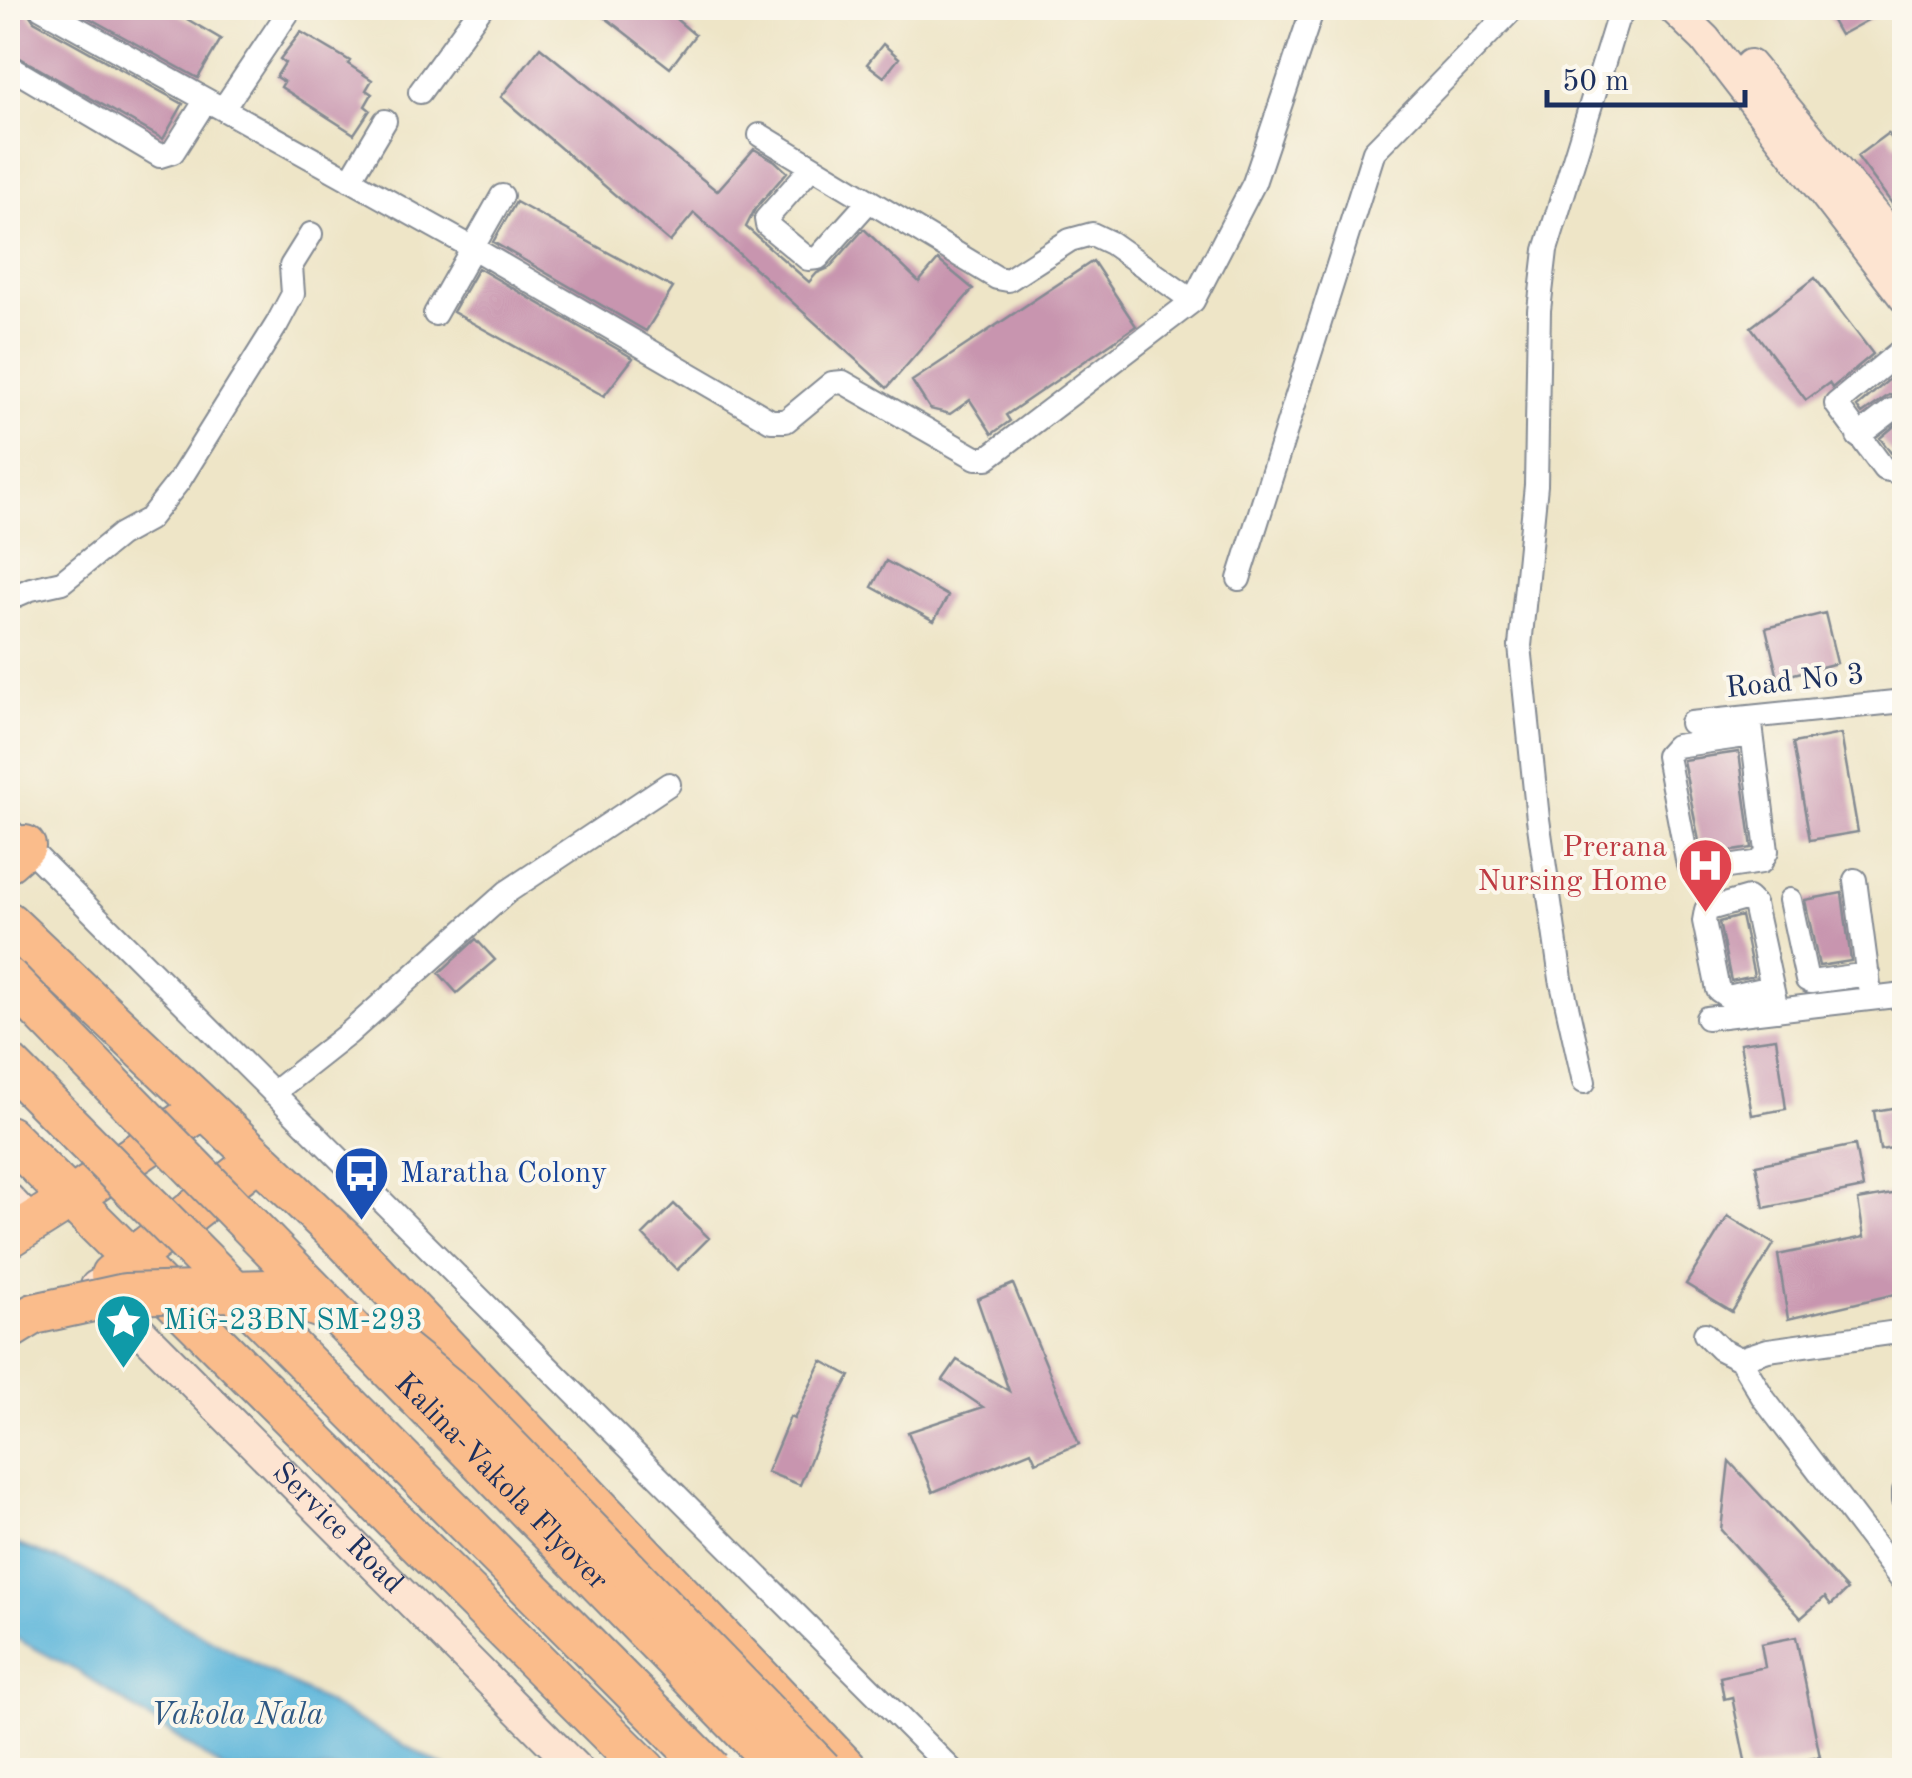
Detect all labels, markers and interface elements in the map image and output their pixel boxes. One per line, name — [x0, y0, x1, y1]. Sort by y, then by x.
scale bar — [1547, 45, 1744, 107]
text: 50 m — [1562, 67, 1629, 97]
street label: Road No 3 — [1724, 660, 1866, 704]
place label: Prerana Nursing Home — [1478, 833, 1667, 897]
hospital icon: Prerana Nursing Home — [1676, 835, 1736, 914]
bus stop icon: Maratha Colony — [331, 1144, 391, 1223]
place label: Maratha Colony — [400, 1159, 607, 1189]
place icon: MiG-23BN SM-293 — [94, 1291, 154, 1370]
place label: MiG-23BN SM-293 — [163, 1306, 423, 1336]
street label: Kalina-Vakola Flyover — [389, 1368, 613, 1597]
street label: Service Road — [266, 1457, 408, 1599]
water label: Vakola Nala — [150, 1700, 324, 1732]

